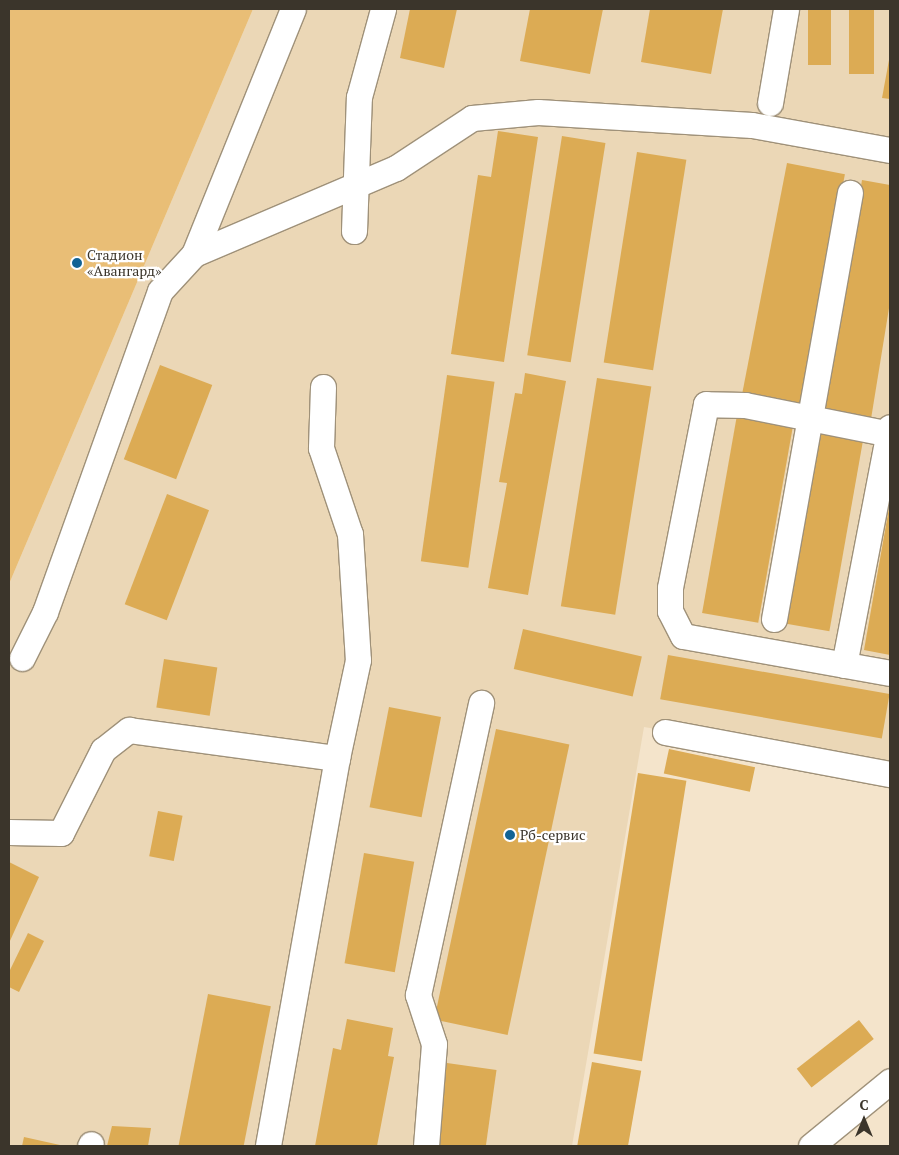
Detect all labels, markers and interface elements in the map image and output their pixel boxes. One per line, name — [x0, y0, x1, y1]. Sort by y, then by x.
place label: Стадион «Авангард» — [87, 247, 161, 280]
marker: Стадион «Авангард» — [71, 257, 83, 269]
place label: Рб-сервис — [520, 827, 586, 843]
marker: Рб-сервис — [504, 829, 516, 841]
north arrow — [839, 1095, 889, 1145]
text: С — [859, 1095, 869, 1114]

